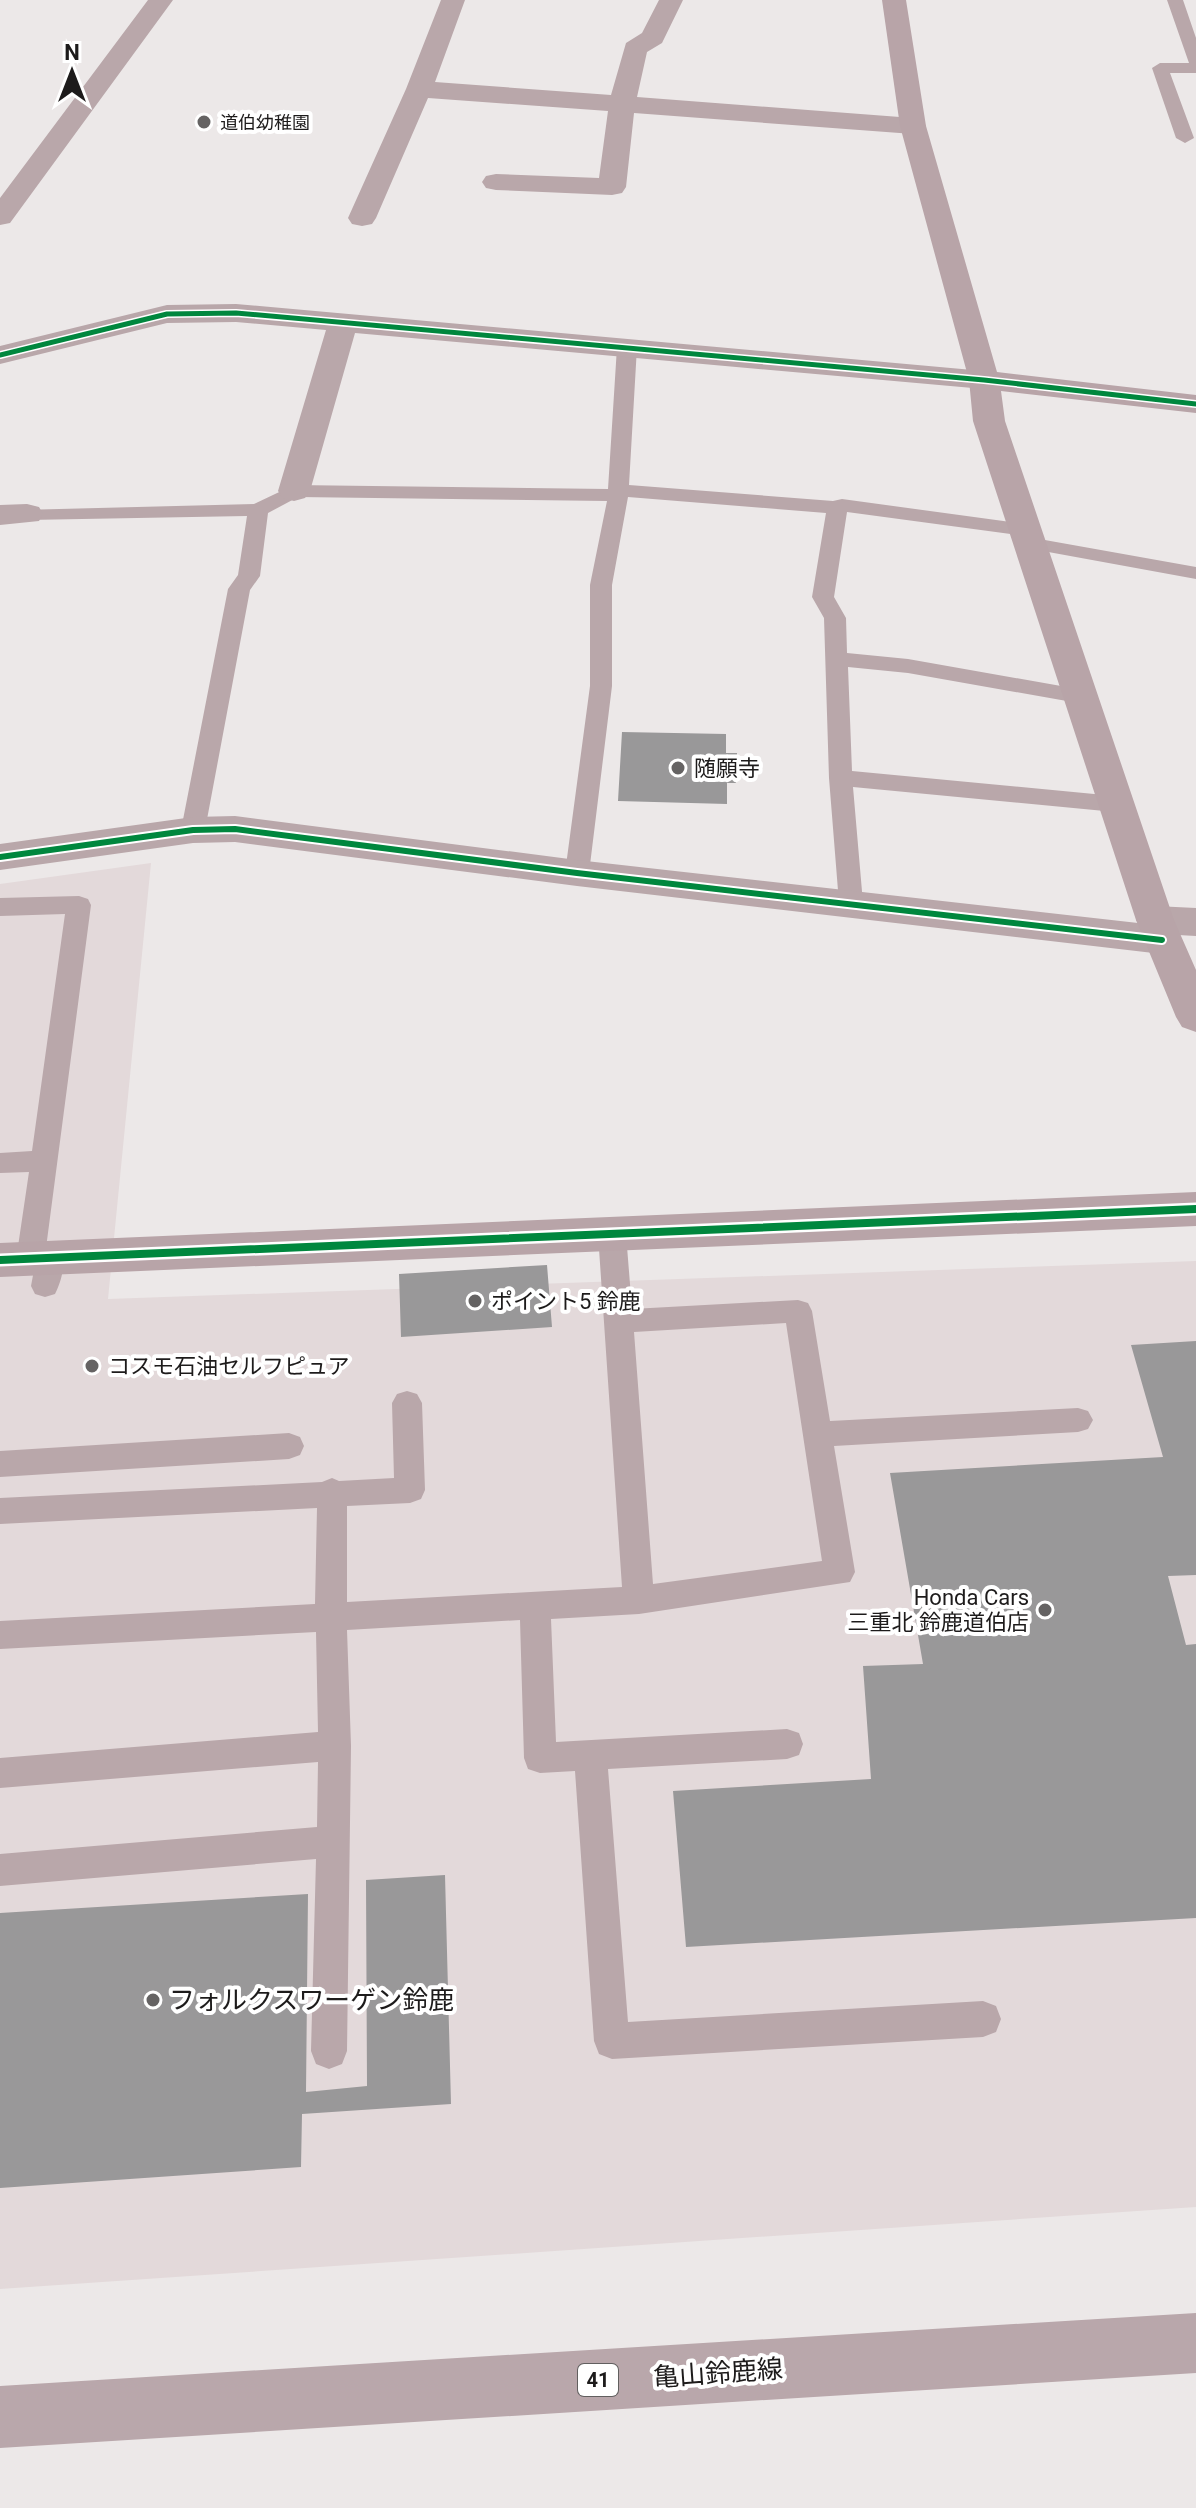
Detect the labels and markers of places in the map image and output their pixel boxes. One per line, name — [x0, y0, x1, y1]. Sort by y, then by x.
place label: 道伯幼稚園 — [220, 112, 310, 133]
marker: 道伯幼稚園 — [195, 113, 213, 131]
place label: 随願寺 — [694, 756, 760, 781]
marker: 随願寺 — [669, 759, 687, 777]
place label: ポイント5 鈴鹿 — [491, 1289, 641, 1314]
marker: ポイント5 鈴鹿 — [466, 1292, 484, 1310]
place label: コスモ石油セルフピュア — [108, 1354, 350, 1379]
marker: コスモ石油セルフピュア — [83, 1357, 101, 1375]
place label: Honda Cars 三重北 鈴鹿道伯店 — [848, 1585, 1029, 1635]
marker: Honda Cars 三重北 鈴鹿道伯店 — [1036, 1601, 1054, 1619]
place label: フォルクスワーゲン鈴鹿 — [169, 1985, 454, 2015]
marker: フォルクスワーゲン鈴鹿 — [144, 1991, 162, 2009]

